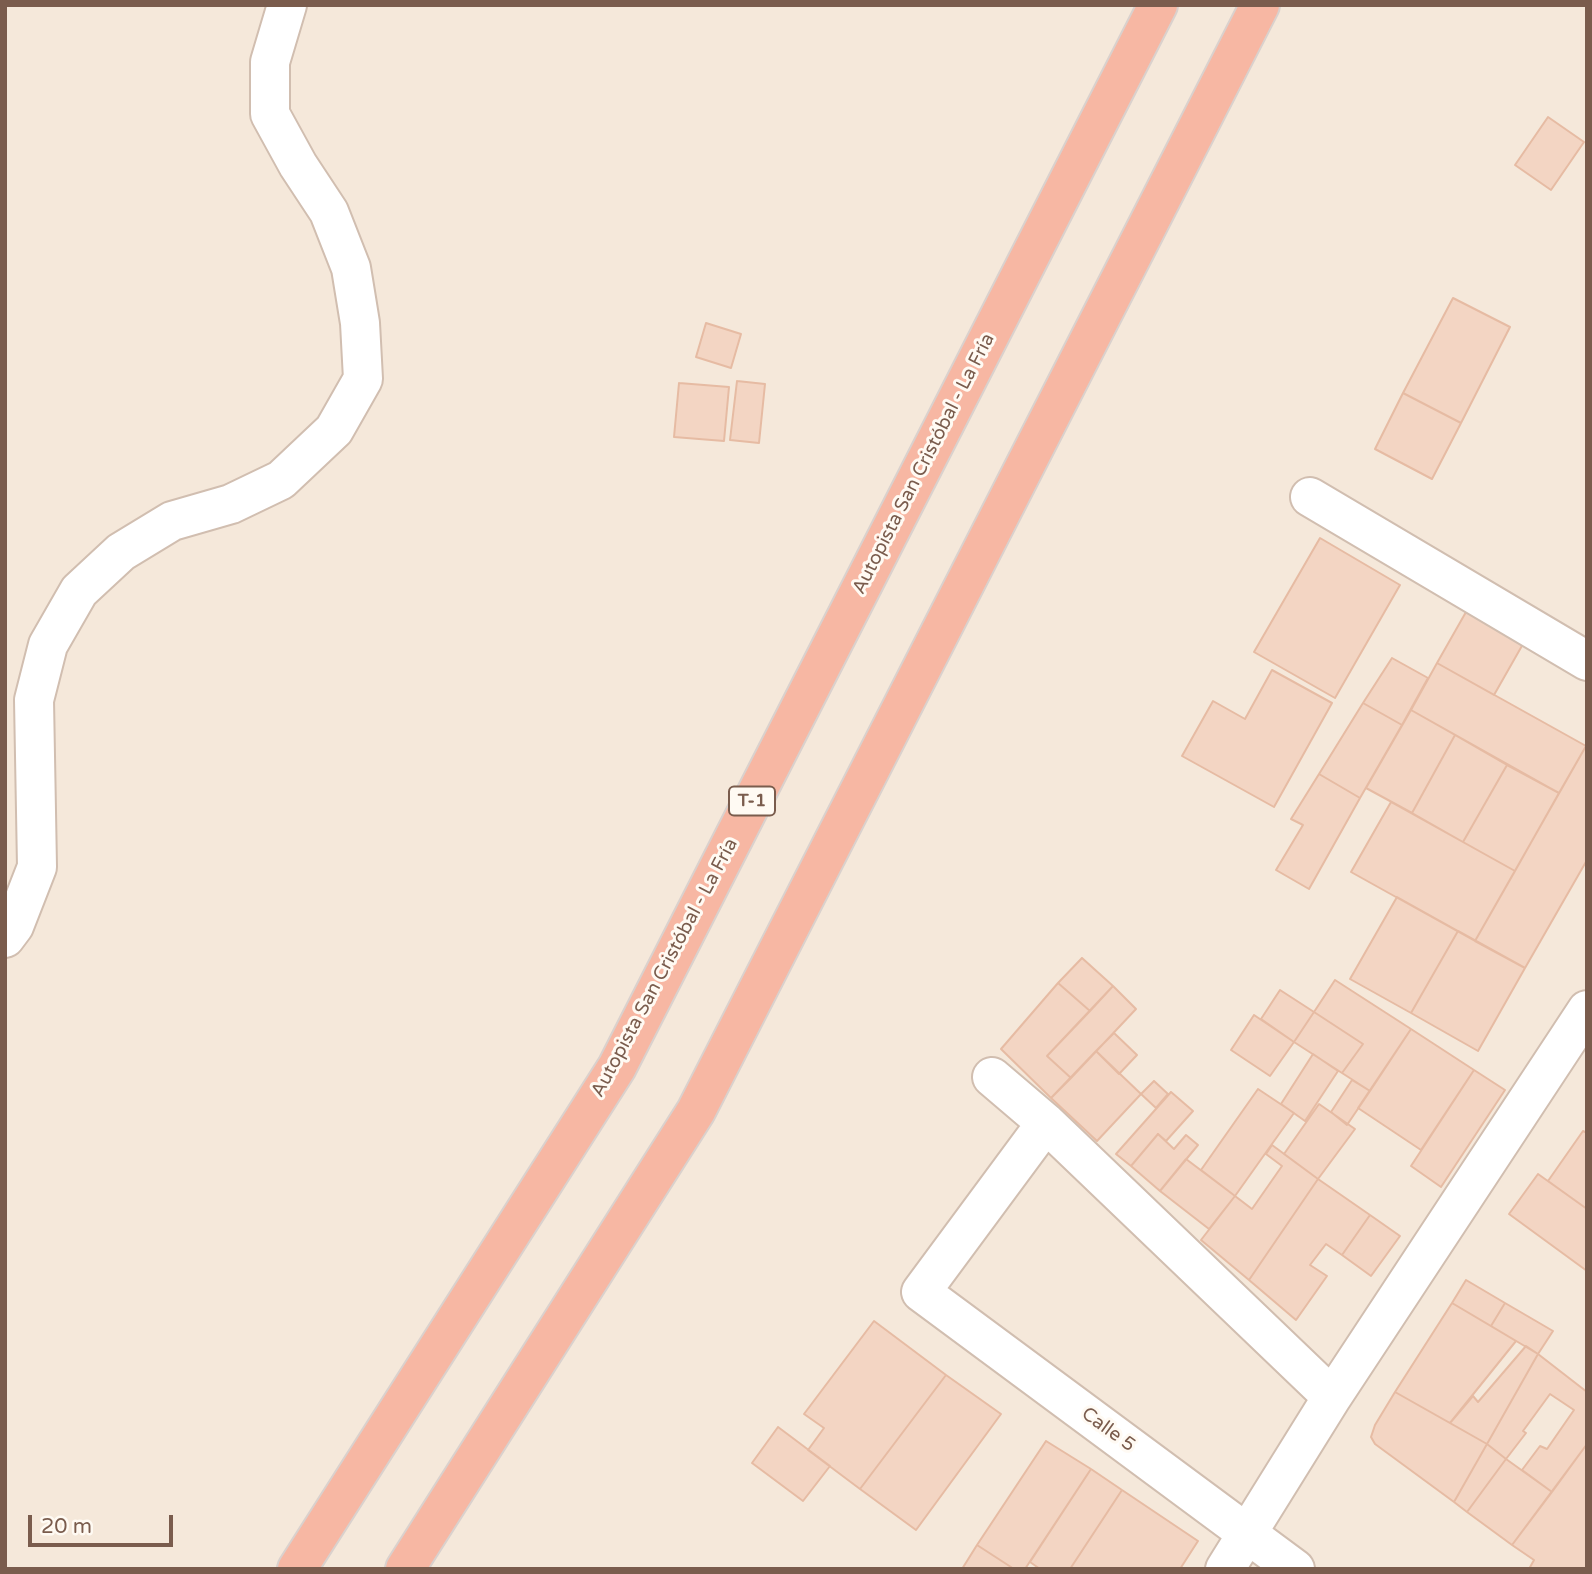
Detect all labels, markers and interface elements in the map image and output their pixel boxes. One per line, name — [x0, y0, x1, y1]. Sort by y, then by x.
street label: Autopista San Cristóbal - La Fría — [848, 330, 1000, 598]
road number: T-1 — [729, 786, 775, 816]
street label: Autopista San Cristóbal - La Fría — [587, 835, 743, 1101]
street label: Calle 5 — [1077, 1403, 1139, 1457]
scale bar — [32, 1500, 177, 1544]
text: 20 m — [41, 1514, 92, 1539]

